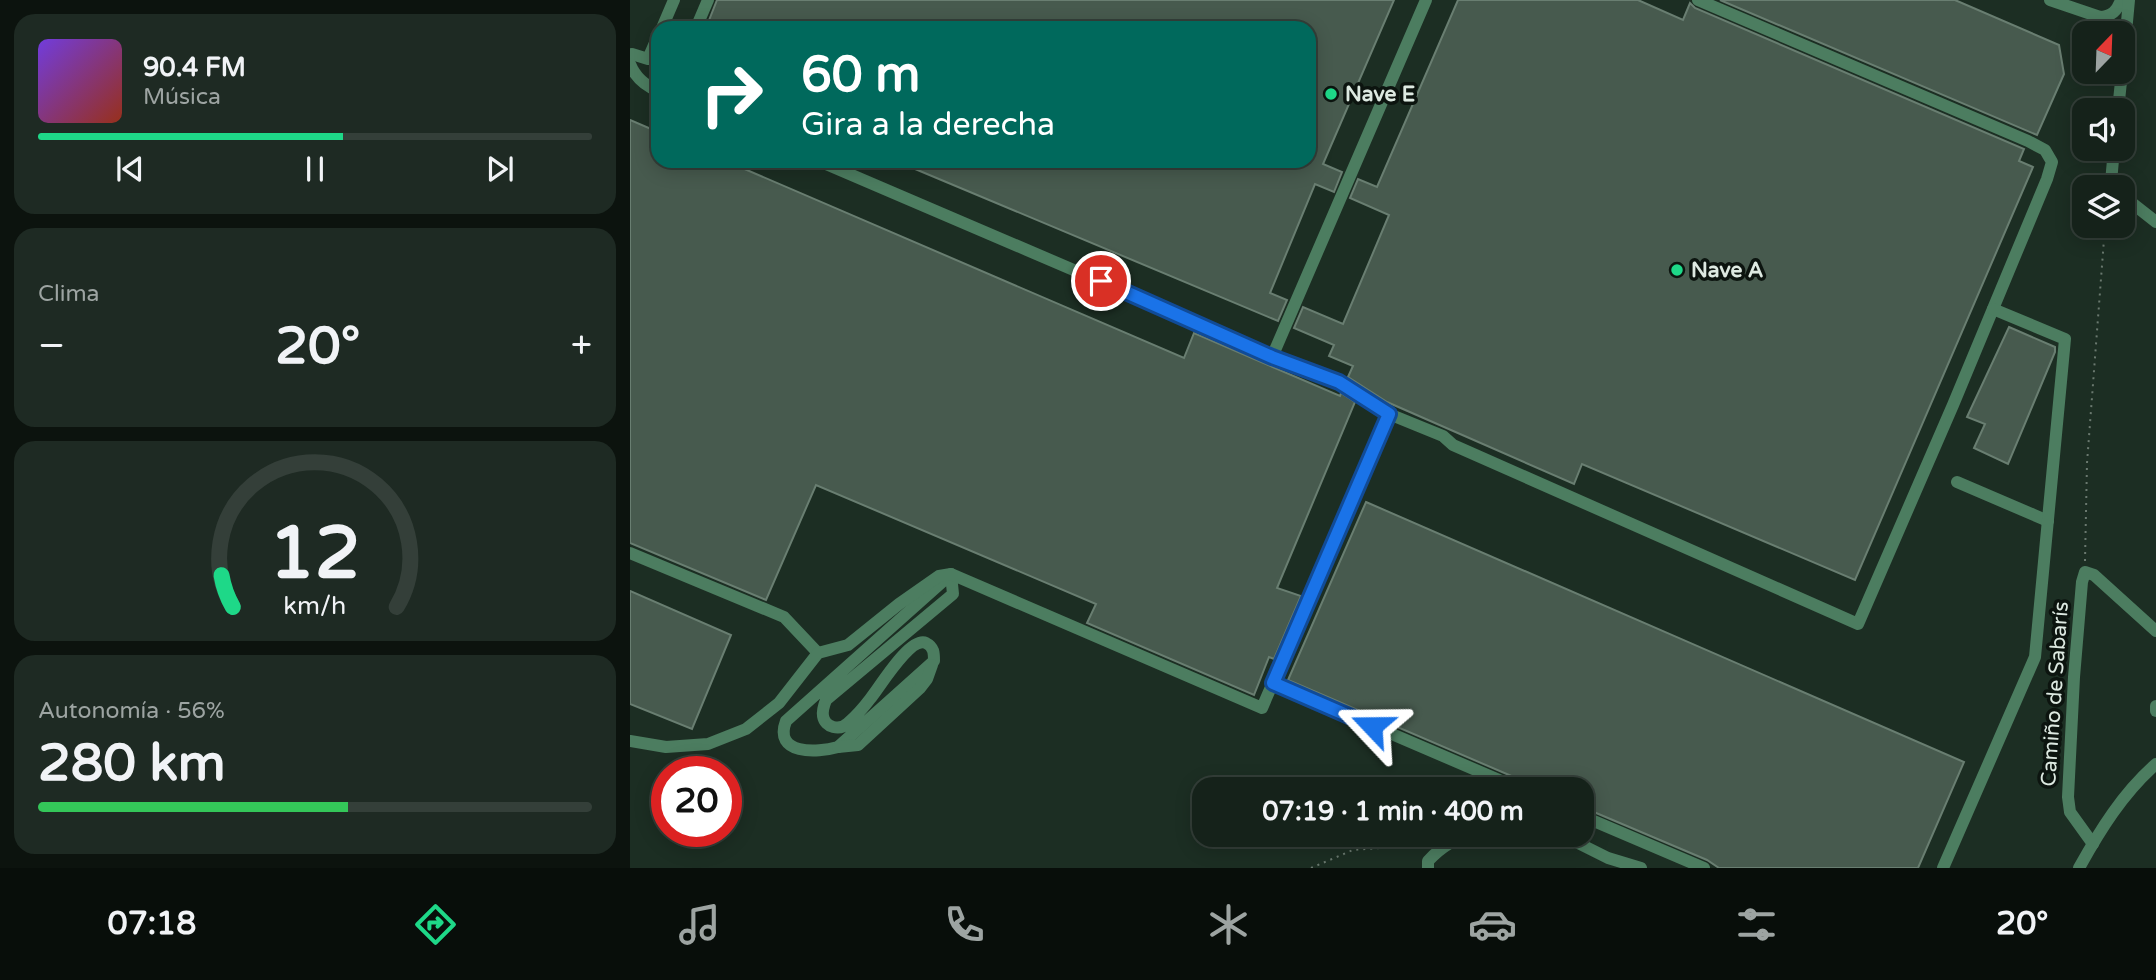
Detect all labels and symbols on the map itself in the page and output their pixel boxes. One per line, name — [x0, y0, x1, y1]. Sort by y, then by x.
north arrow — [2072, 21, 2135, 84]
place label: Nave E — [1345, 82, 1415, 107]
marker: Nave E — [1323, 86, 1339, 102]
pin — [1071, 251, 1131, 311]
place label: Nave A — [1691, 258, 1763, 283]
marker: Nave A — [1669, 262, 1685, 278]
street label: Camiño de Sabarís — [2036, 601, 2074, 787]
position arrow — [1335, 689, 1409, 763]
speed limit sign: 20 — [651, 756, 742, 847]

